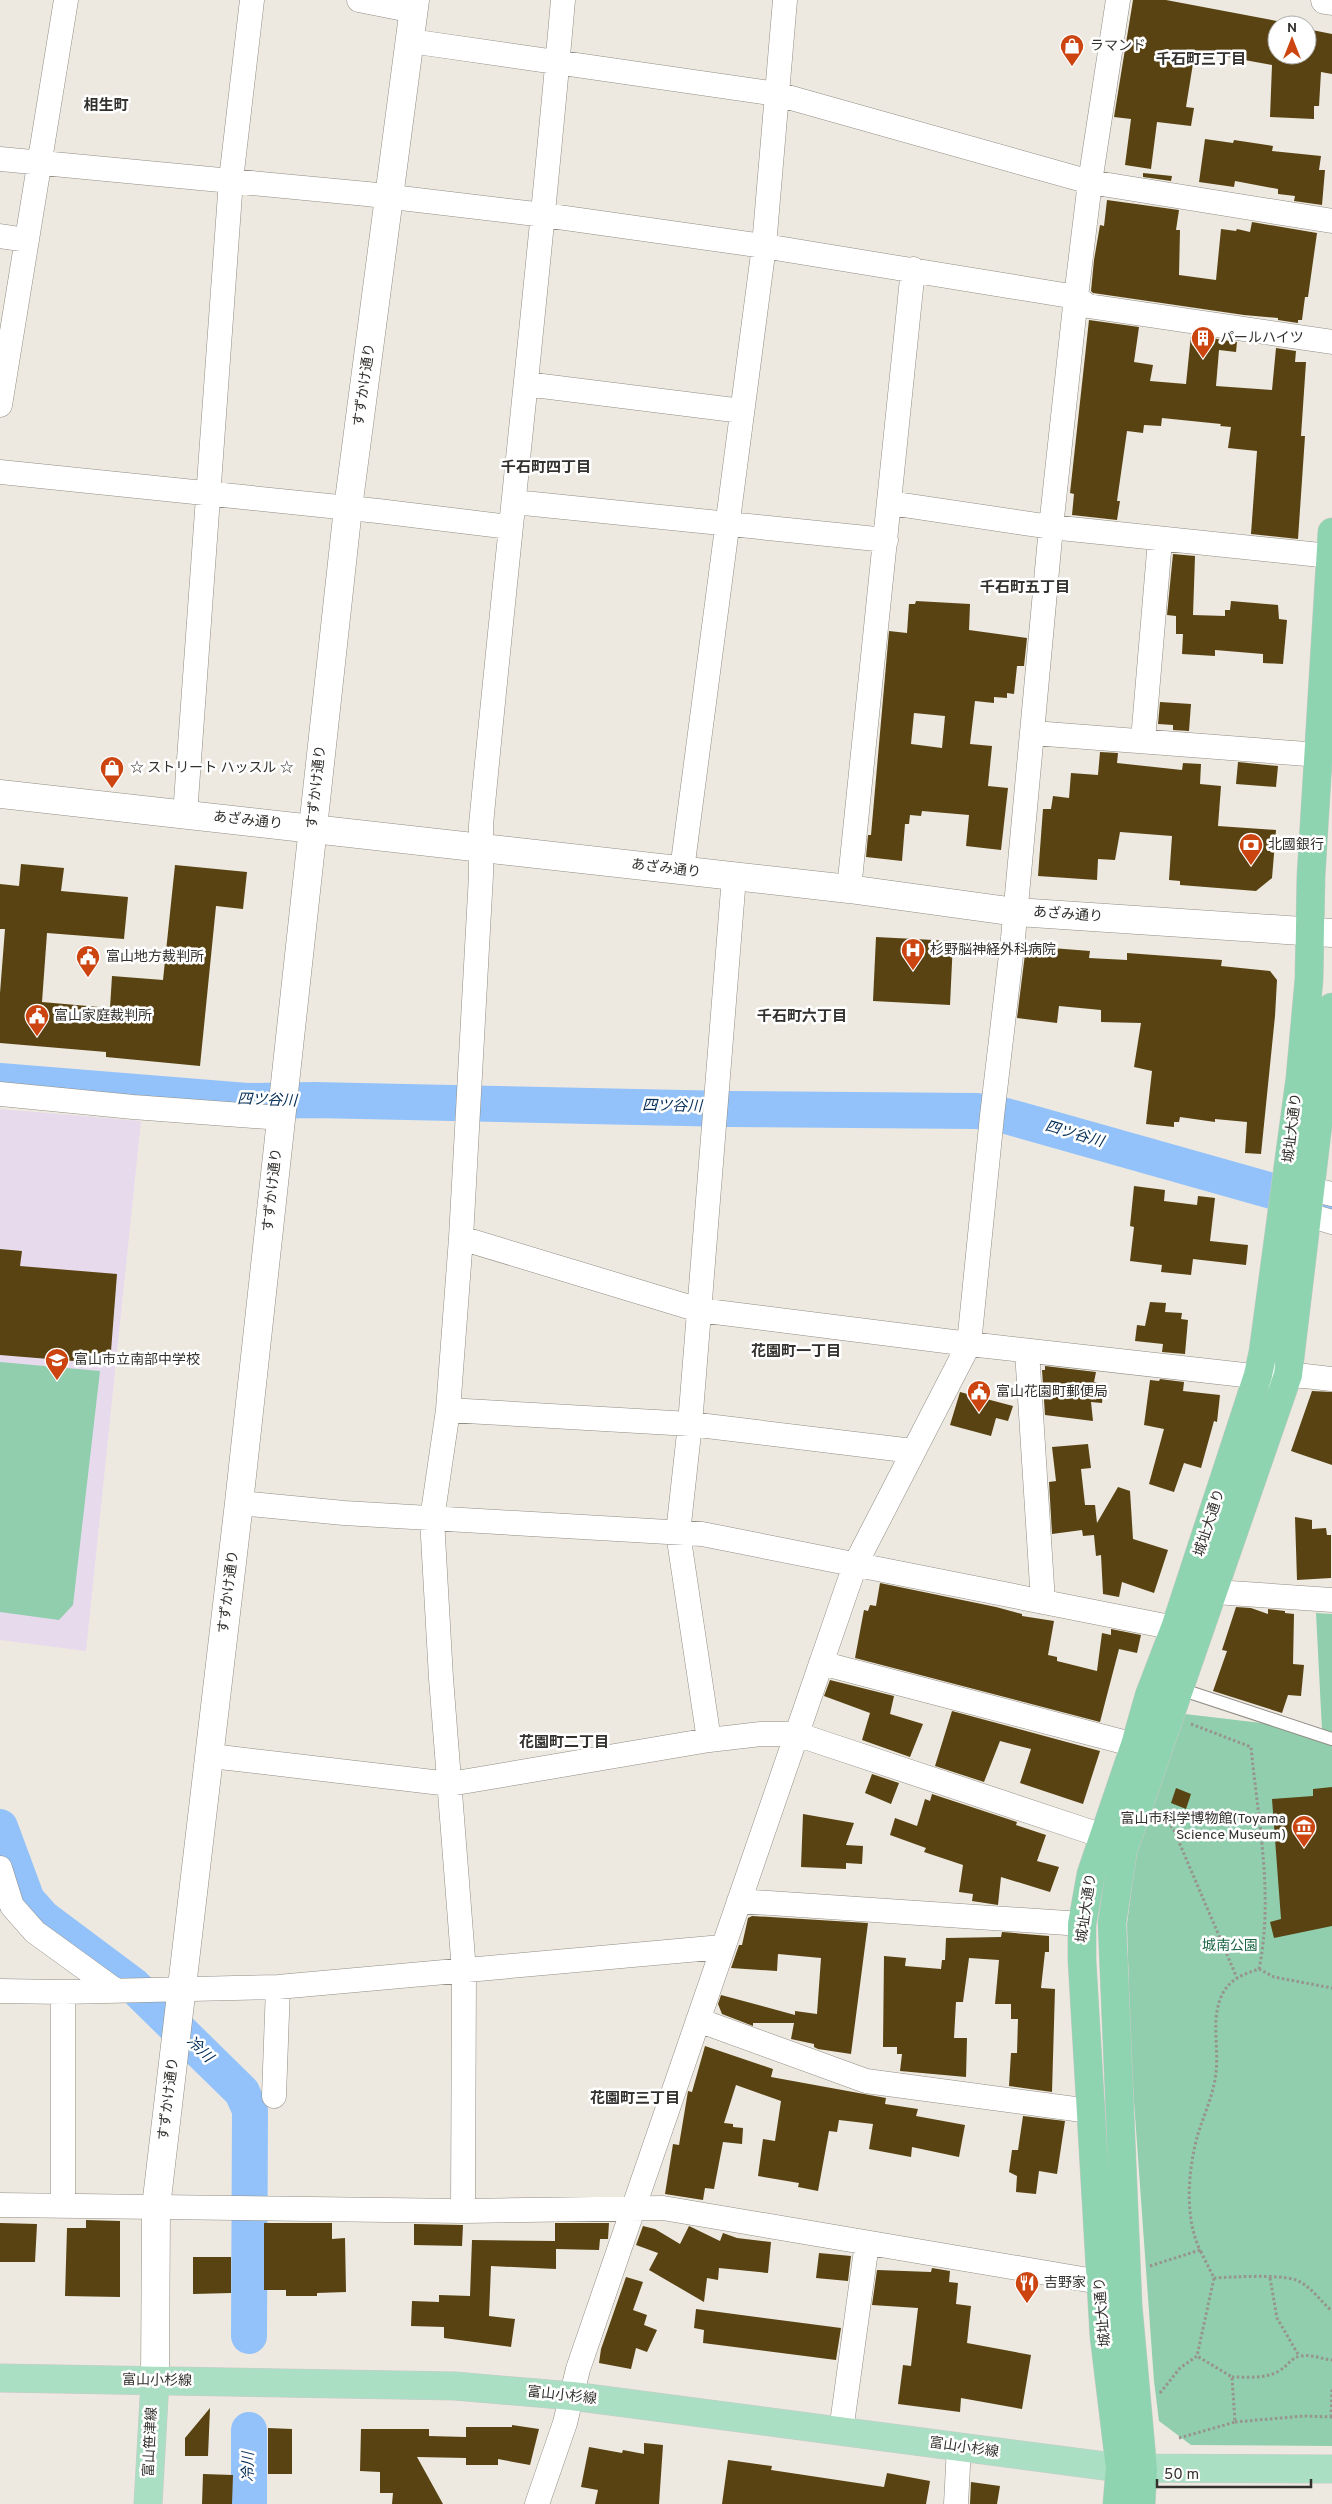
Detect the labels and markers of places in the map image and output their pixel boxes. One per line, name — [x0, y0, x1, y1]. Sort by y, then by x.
shop icon: ラマンド — [1059, 33, 1085, 67]
place label: ラマンド — [1090, 38, 1146, 55]
building icon: パールハイツ — [1190, 325, 1216, 359]
place label: パールハイツ — [1220, 330, 1304, 347]
shop icon: ☆ ストリート ハッスル ☆ — [99, 755, 125, 789]
place label: ☆ ストリート ハッスル ☆ — [130, 760, 294, 777]
bank icon: 北國銀行 — [1238, 832, 1264, 866]
place label: 北國銀行 — [1268, 836, 1324, 854]
hospital icon: 杉野脳神経外科病院 — [900, 937, 926, 971]
place label: 杉野脳神経外科病院 — [930, 941, 1056, 959]
public building icon: 富山地方裁判所 — [75, 944, 101, 978]
place label: 富山地方裁判所 — [106, 949, 204, 966]
public building icon: 富山家庭裁判所 — [24, 1003, 50, 1037]
place label: 富山家庭裁判所 — [54, 1008, 152, 1025]
school or university icon: 富山市立南部中学校 — [44, 1347, 70, 1381]
place label: 富山市立南部中学校 — [74, 1352, 200, 1369]
public building icon: 富山花園町郵便局 — [966, 1379, 992, 1413]
place label: 富山花園町郵便局 — [996, 1384, 1108, 1401]
place label: 富山市科学博物館(Toyama Science Museum) — [1121, 1810, 1286, 1844]
museum icon: 富山市科学博物館(Toyama Science Museum) — [1291, 1814, 1317, 1848]
restaurant icon: 吉野家 — [1014, 2270, 1040, 2304]
place label: 吉野家 — [1044, 2275, 1086, 2292]

